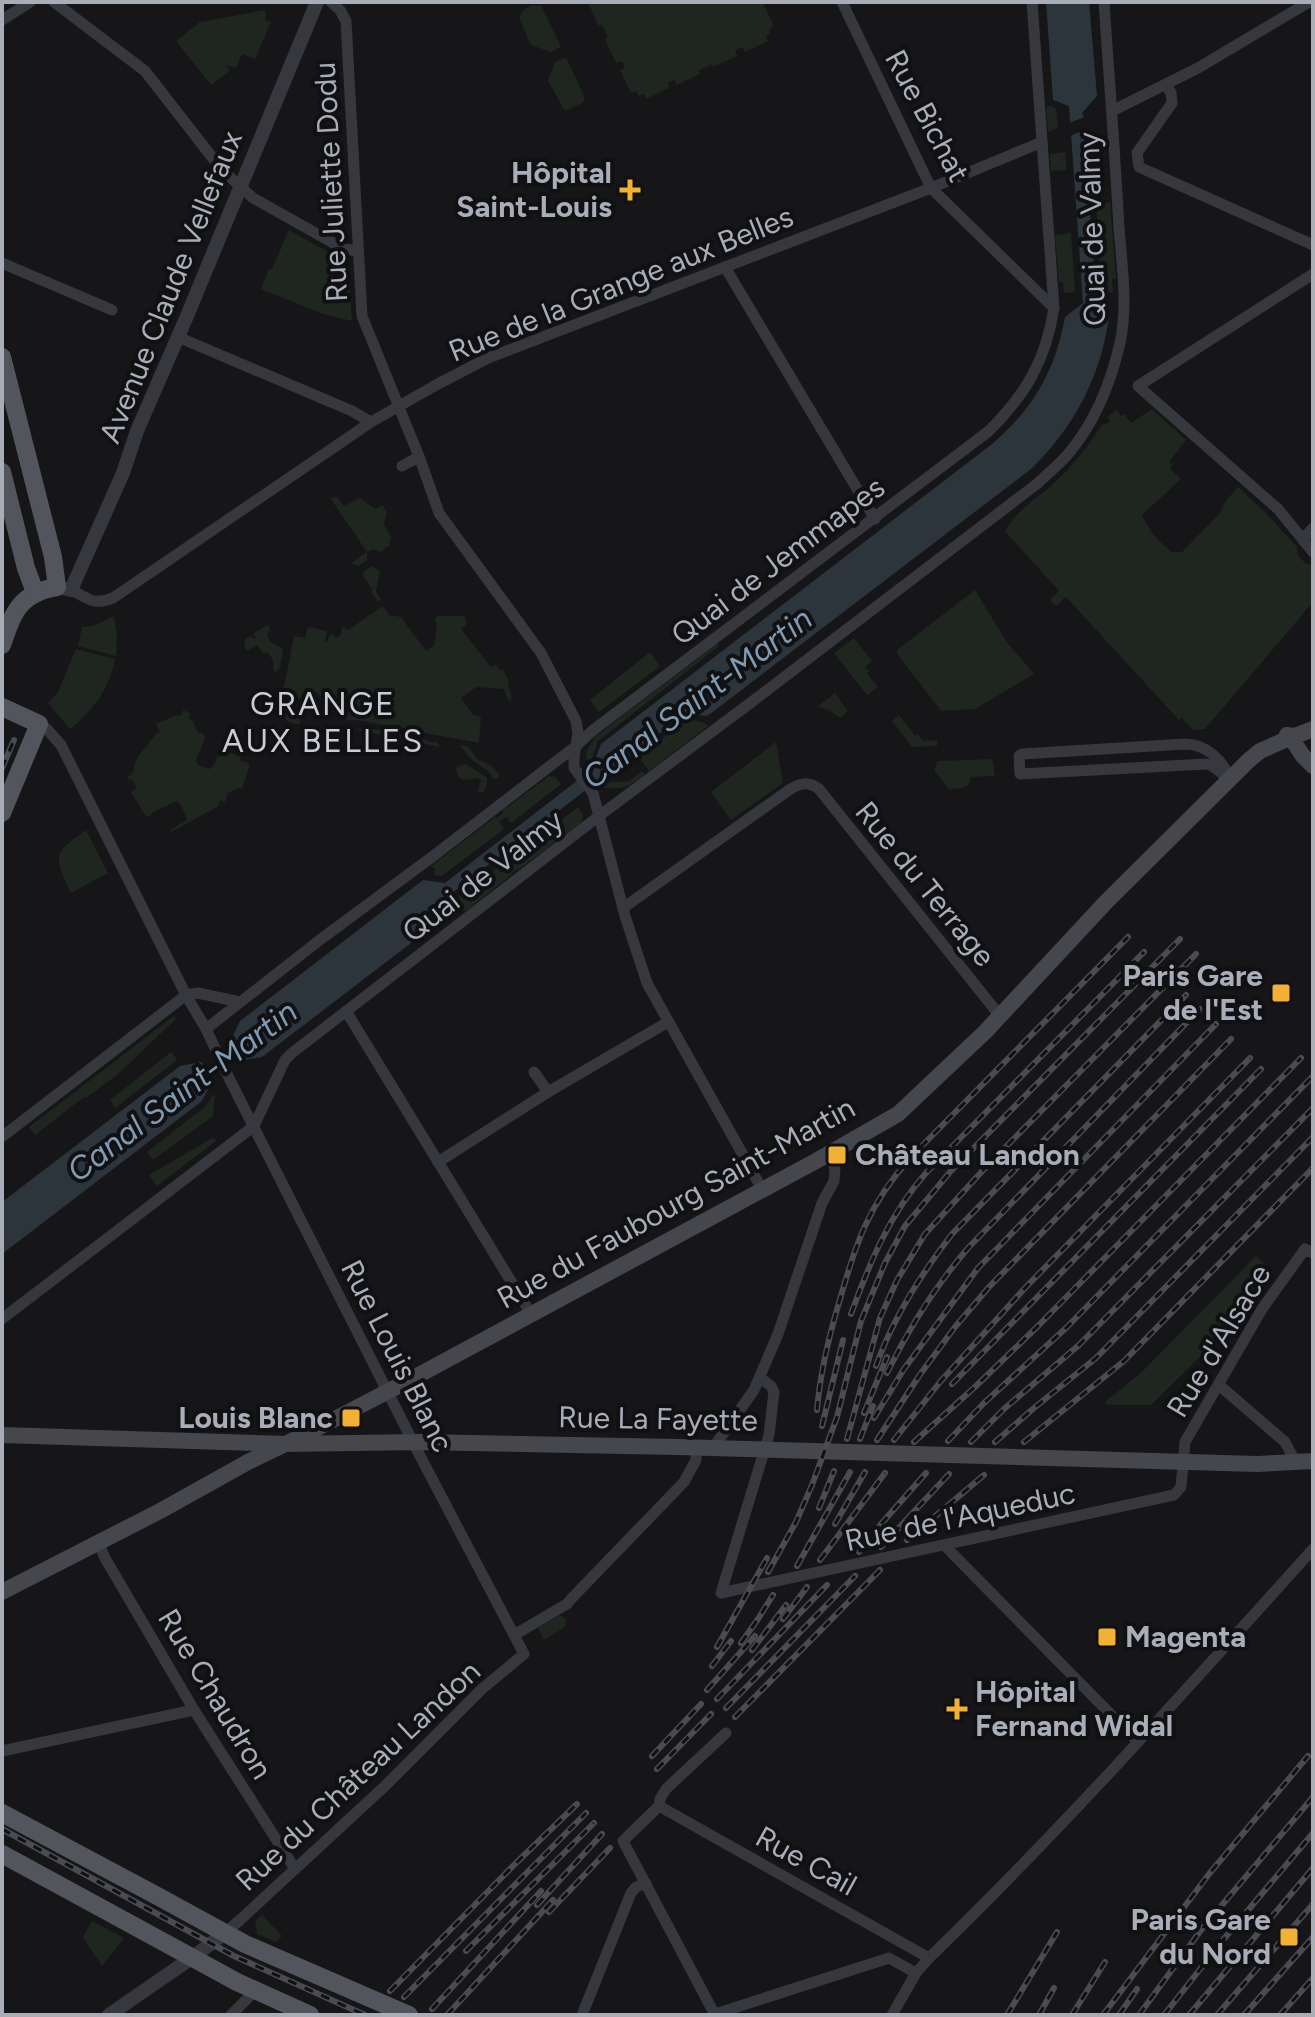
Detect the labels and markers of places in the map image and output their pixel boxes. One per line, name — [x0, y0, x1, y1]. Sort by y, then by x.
place label: Hôpital Saint-Louis — [456, 154, 612, 225]
marker: Hôpital Saint-Louis — [619, 179, 641, 201]
place label: Paris Gare de l'Est — [1123, 957, 1263, 1028]
marker: Paris Gare de l'Est — [1270, 982, 1292, 1004]
place label: Château Landon — [855, 1136, 1080, 1173]
marker: Château Landon — [826, 1144, 848, 1166]
place label: Louis Blanc — [178, 1399, 333, 1436]
marker: Louis Blanc — [340, 1407, 362, 1429]
place label: Magenta — [1125, 1618, 1246, 1655]
marker: Magenta — [1096, 1626, 1118, 1648]
place label: Hôpital Fernand Widal — [975, 1673, 1173, 1744]
marker: Hôpital Fernand Widal — [946, 1698, 968, 1720]
place label: Paris Gare du Nord — [1131, 1901, 1271, 1972]
marker: Paris Gare du Nord — [1278, 1926, 1300, 1948]

